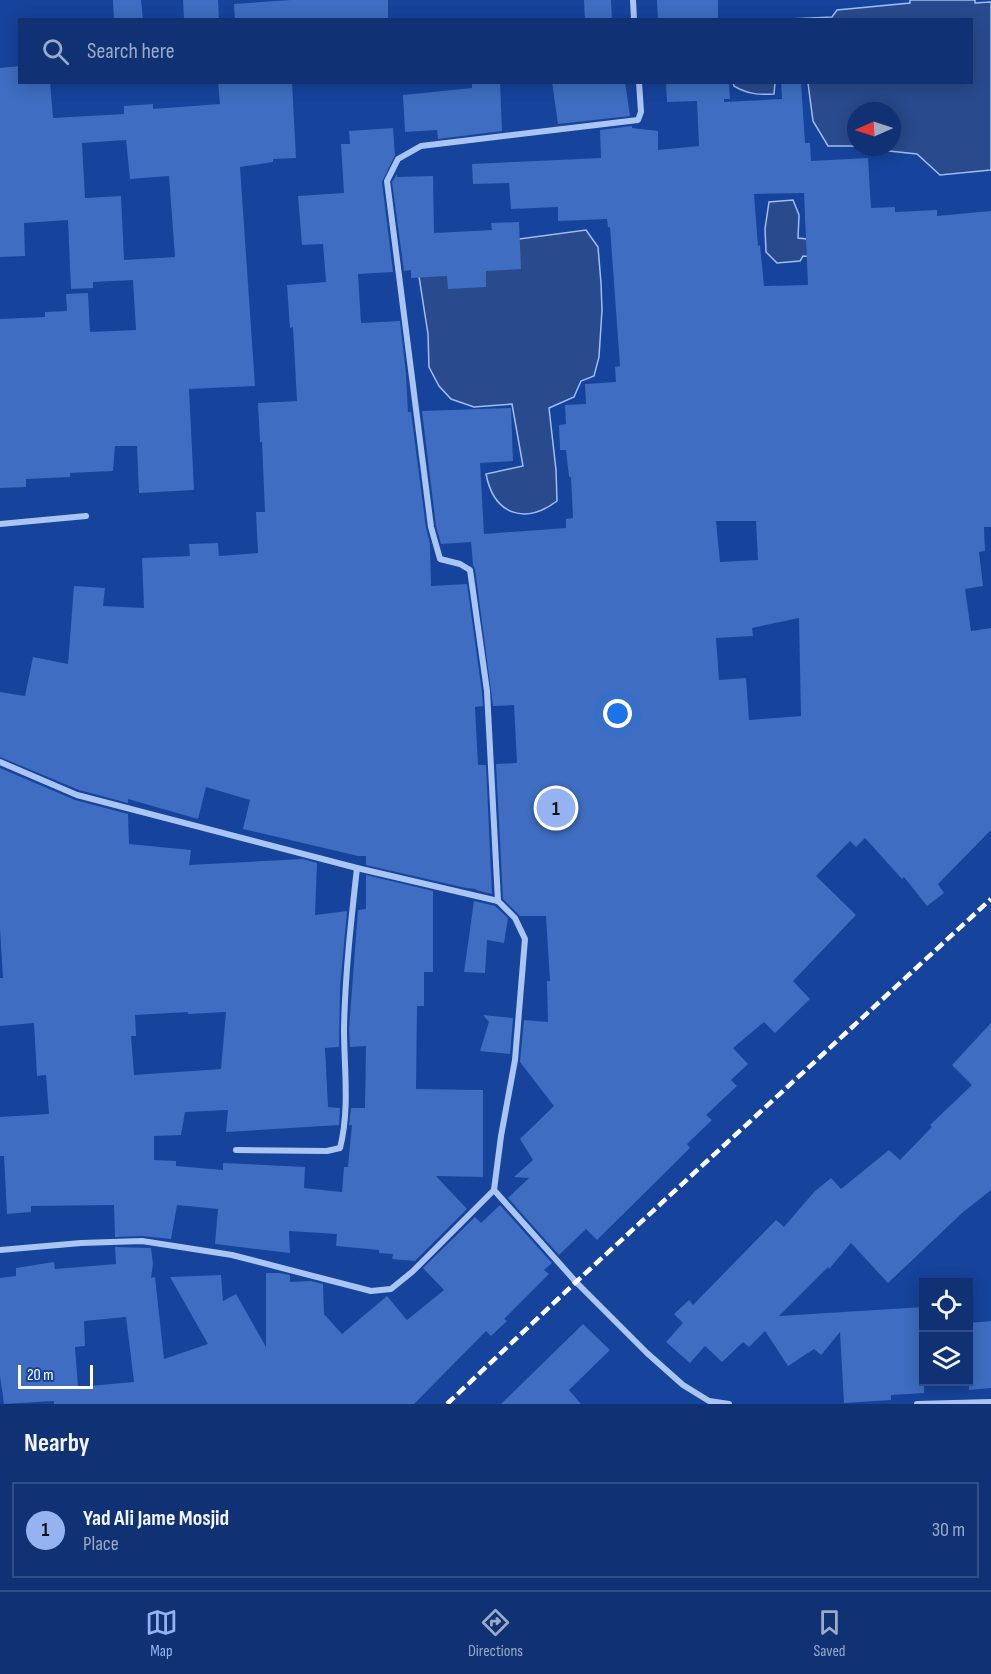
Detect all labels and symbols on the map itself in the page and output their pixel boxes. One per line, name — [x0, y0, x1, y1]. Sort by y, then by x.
north arrow — [847, 102, 901, 156]
your location — [603, 699, 632, 728]
pin: 1 — [536, 786, 576, 830]
scale bar — [18, 1362, 93, 1390]

